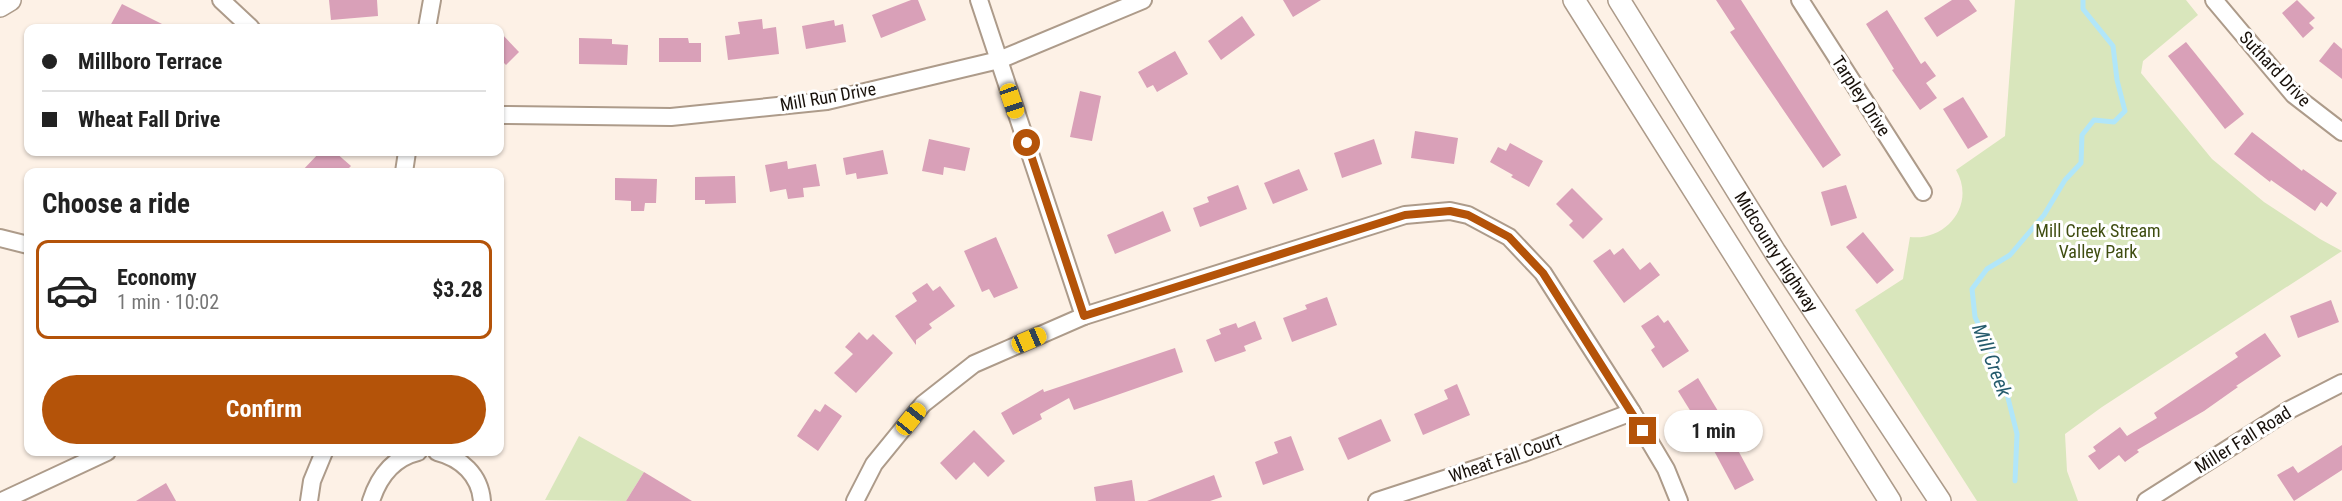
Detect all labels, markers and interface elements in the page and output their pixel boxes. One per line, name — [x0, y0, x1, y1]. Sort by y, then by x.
street label: Suthard Drive — [2235, 27, 2315, 111]
text: Millboro Terrace — [78, 49, 222, 74]
street label: Tarpley Drive — [1828, 52, 1895, 140]
street label: Mill Run Drive — [778, 78, 878, 115]
car — [998, 81, 1026, 121]
text: Wheat Fall Drive — [78, 107, 220, 132]
route start — [1013, 129, 1040, 156]
text: Choose a ride — [42, 188, 190, 220]
street label: Midcounty Highway — [1730, 188, 1823, 316]
park label: Mill Creek Stream Valley Park — [2035, 220, 2161, 262]
icon: car — [45, 263, 99, 317]
text: Economy — [117, 265, 197, 290]
text: $3.28 — [432, 277, 483, 302]
text: 1 min · 10:02 — [117, 290, 219, 314]
water label: Mill Creek — [1967, 320, 2017, 401]
car — [1009, 325, 1049, 355]
button: Confirm — [42, 375, 486, 444]
car — [893, 399, 929, 439]
street label: Miller Fall Road — [2191, 402, 2295, 478]
callout: 1 min — [1664, 410, 1763, 452]
route end — [1629, 417, 1656, 444]
text: 1 min — [1691, 419, 1736, 443]
street label: Wheat Fall Court — [1446, 428, 1564, 487]

